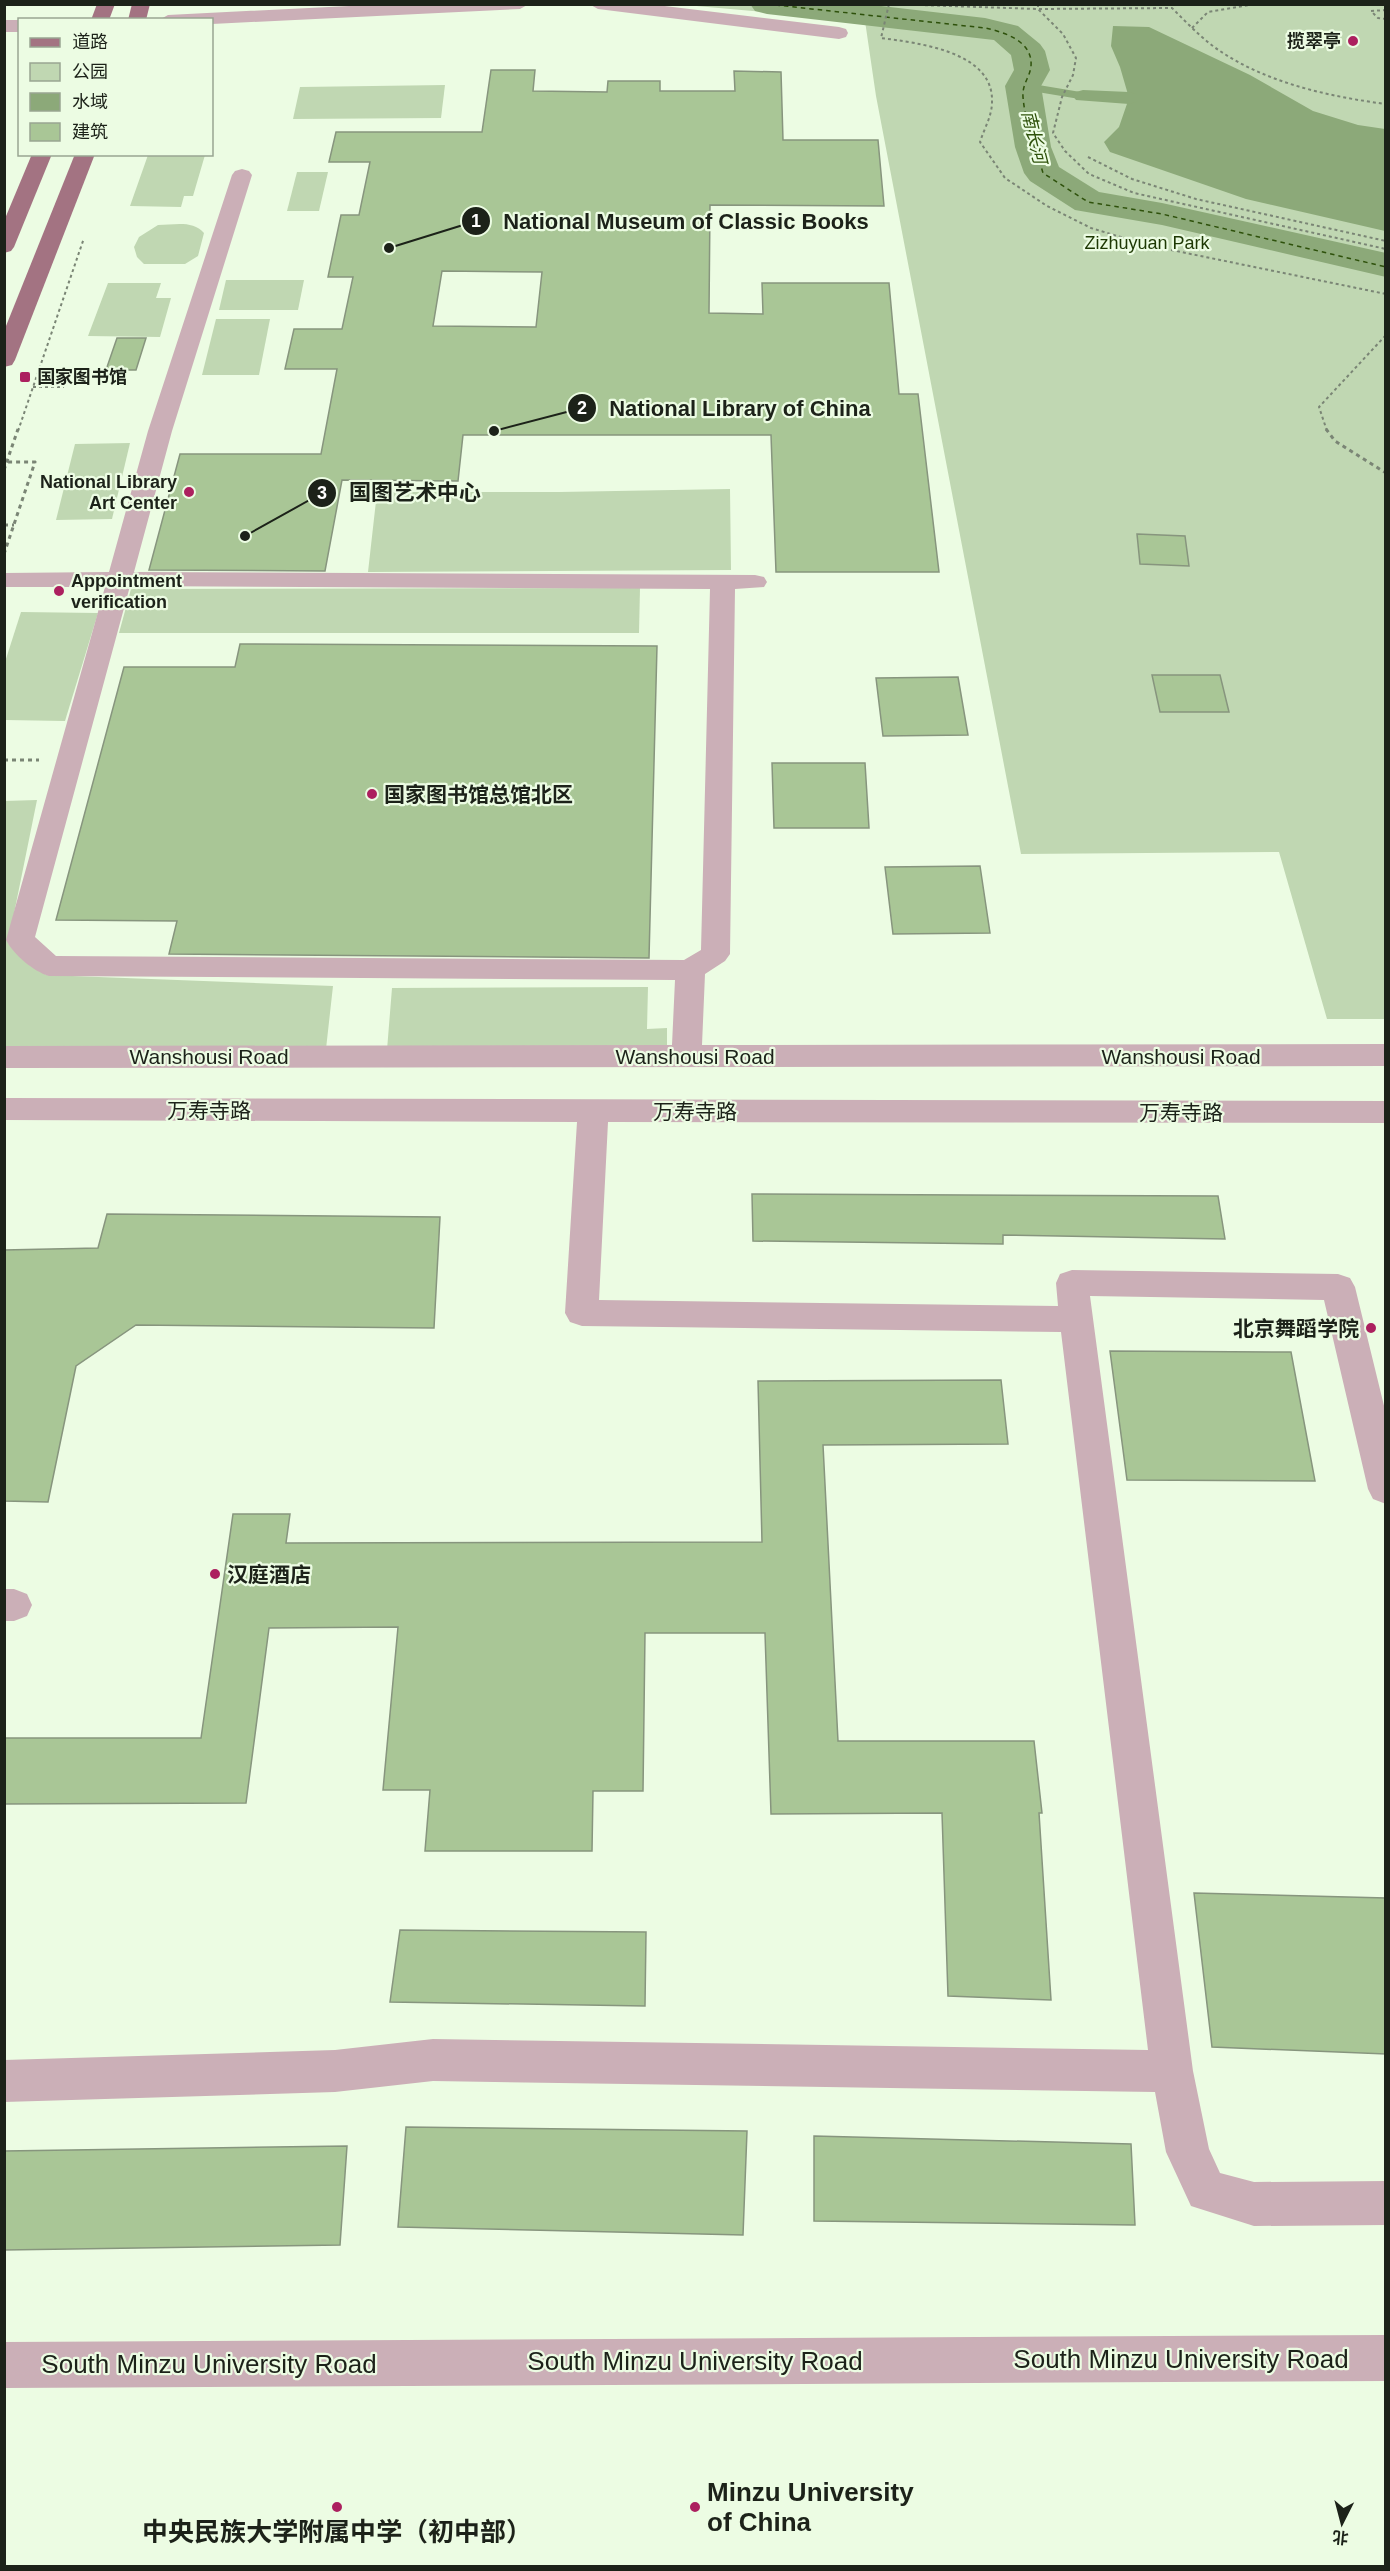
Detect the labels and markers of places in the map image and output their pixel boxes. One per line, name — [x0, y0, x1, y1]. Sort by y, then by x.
place label: 揽翠亭 — [1287, 31, 1341, 51]
marker: 揽翠亭 — [1346, 34, 1360, 48]
callout: National Museum of Classic Books — [461, 201, 881, 241]
place label: 国家图书馆 — [37, 367, 127, 387]
marker: 国家图书馆 — [18, 370, 32, 384]
callout: National Library of China — [567, 388, 882, 428]
place label: National Library Art Center — [40, 472, 177, 513]
callout: 国图艺术中心 — [307, 473, 493, 513]
marker: National Library Art Center — [182, 485, 196, 499]
place label: Appointment verification — [71, 571, 182, 612]
marker: Appointment verification — [52, 584, 66, 598]
place label: 国家图书馆总馆北区 — [384, 783, 573, 806]
marker: 国家图书馆总馆北区 — [365, 787, 379, 801]
place label: 北京舞蹈学院 — [1233, 1317, 1359, 1340]
marker: 北京舞蹈学院 — [1364, 1321, 1378, 1335]
place label: 汉庭酒店 — [227, 1563, 311, 1586]
marker: 汉庭酒店 — [208, 1567, 222, 1581]
place label: Minzu University of China — [707, 2477, 914, 2537]
marker: 中央民族大学附属中学（初中部） — [330, 2500, 344, 2514]
marker: Minzu University of China — [688, 2500, 702, 2514]
place label: 中央民族大学附属中学（初中部） — [142, 2517, 532, 2547]

